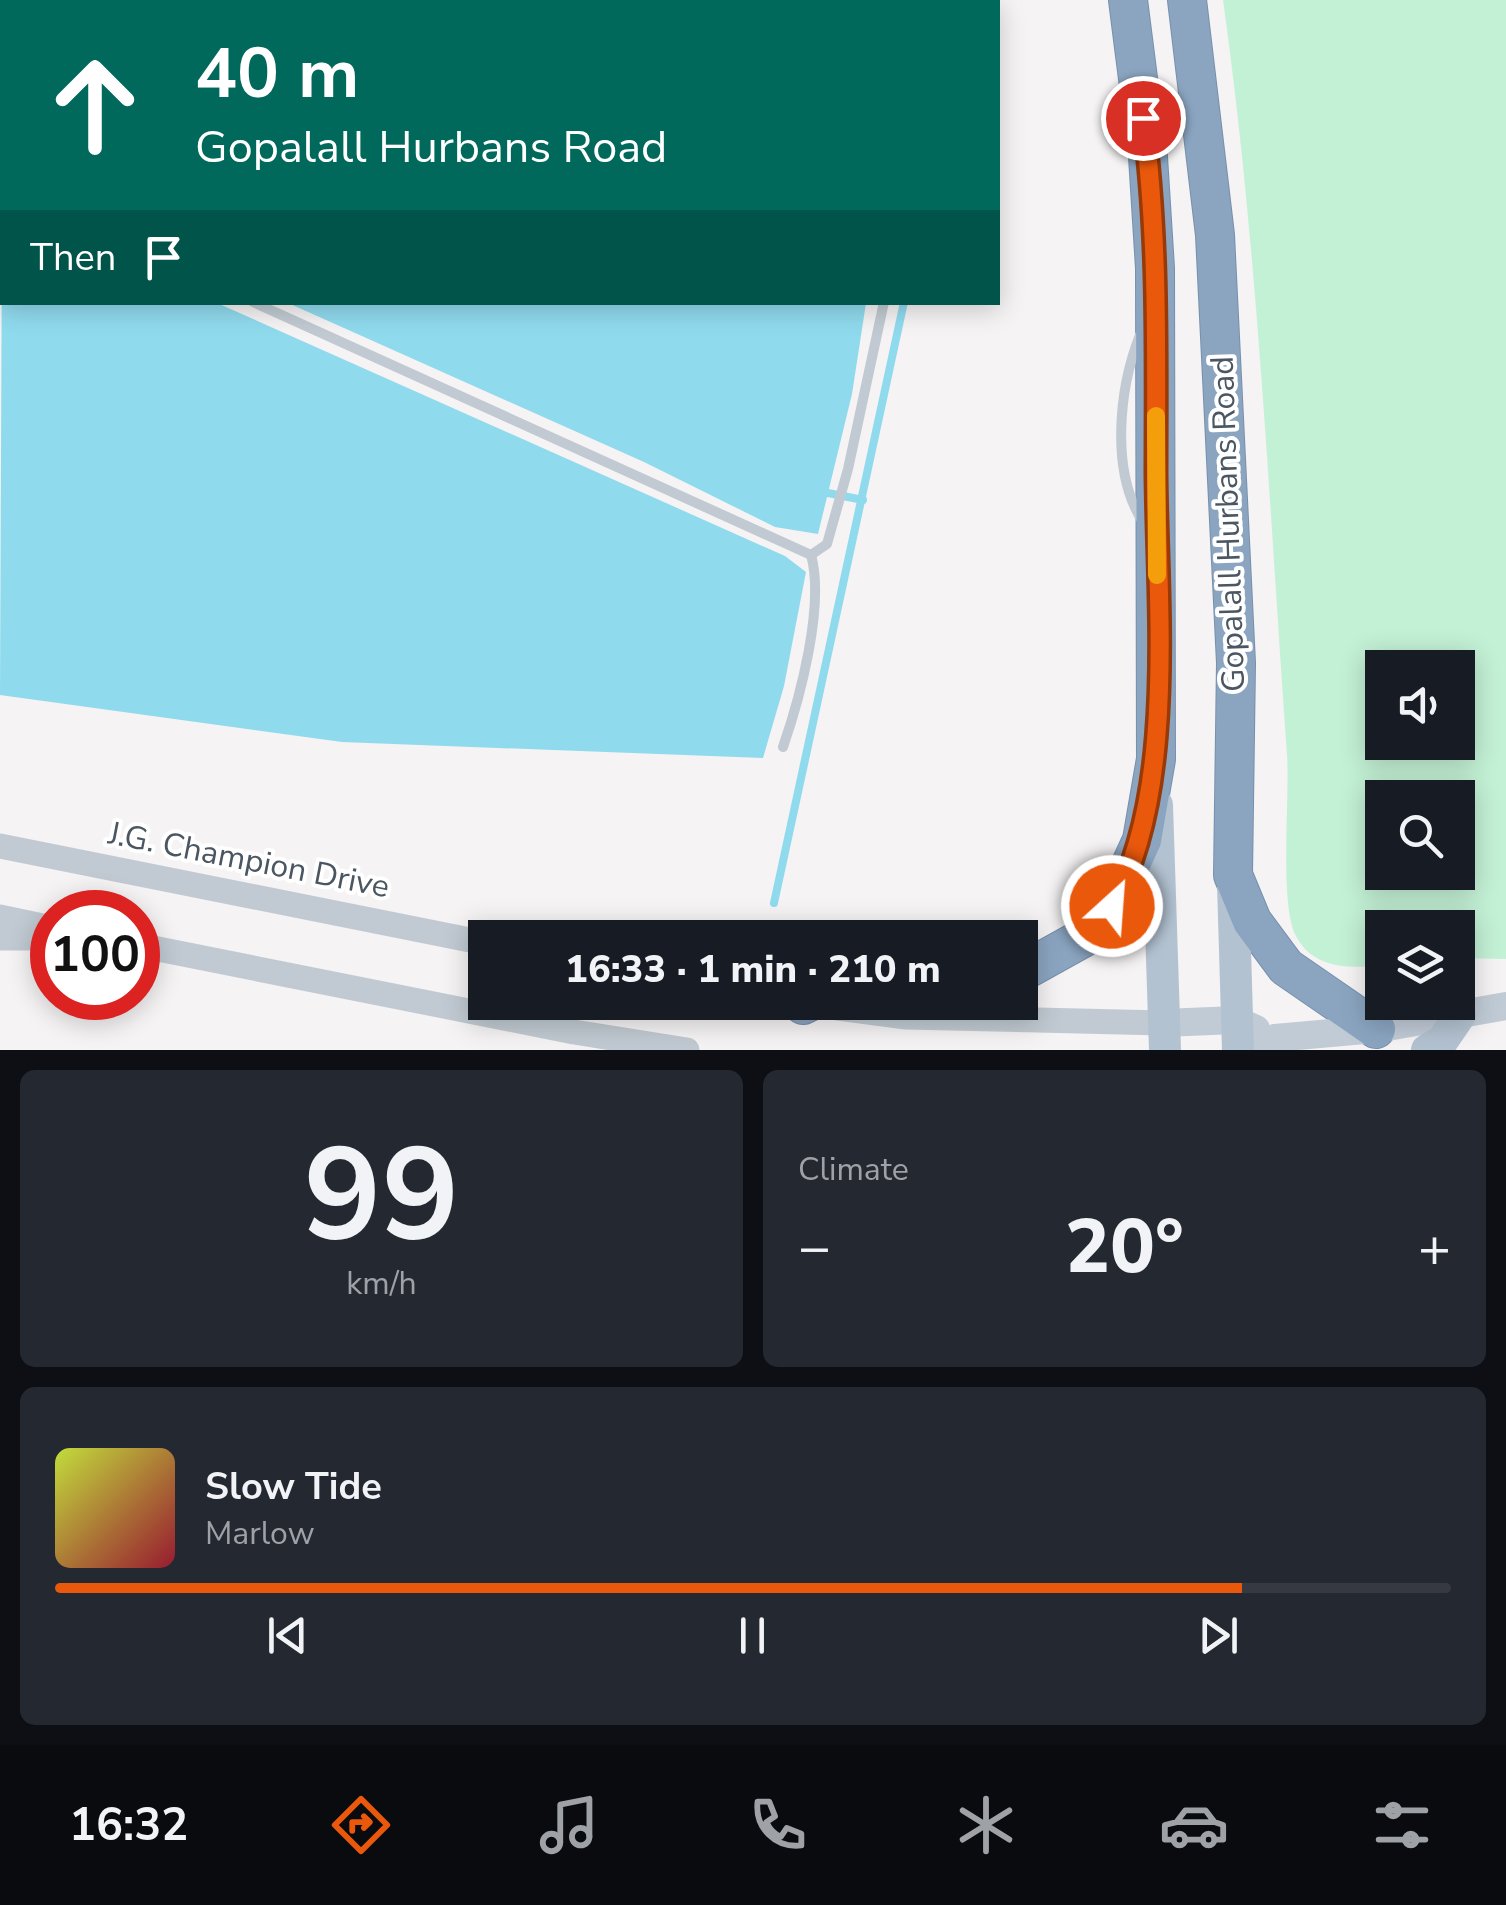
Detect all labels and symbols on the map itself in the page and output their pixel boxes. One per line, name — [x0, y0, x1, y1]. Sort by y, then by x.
pin — [1101, 76, 1186, 161]
street label: Gopalall Hurbans Road — [1201, 355, 1255, 693]
street label: J.G. Champion Drive — [104, 812, 393, 908]
position arrow — [1060, 854, 1164, 958]
speed limit sign: 100 — [30, 890, 160, 1020]

